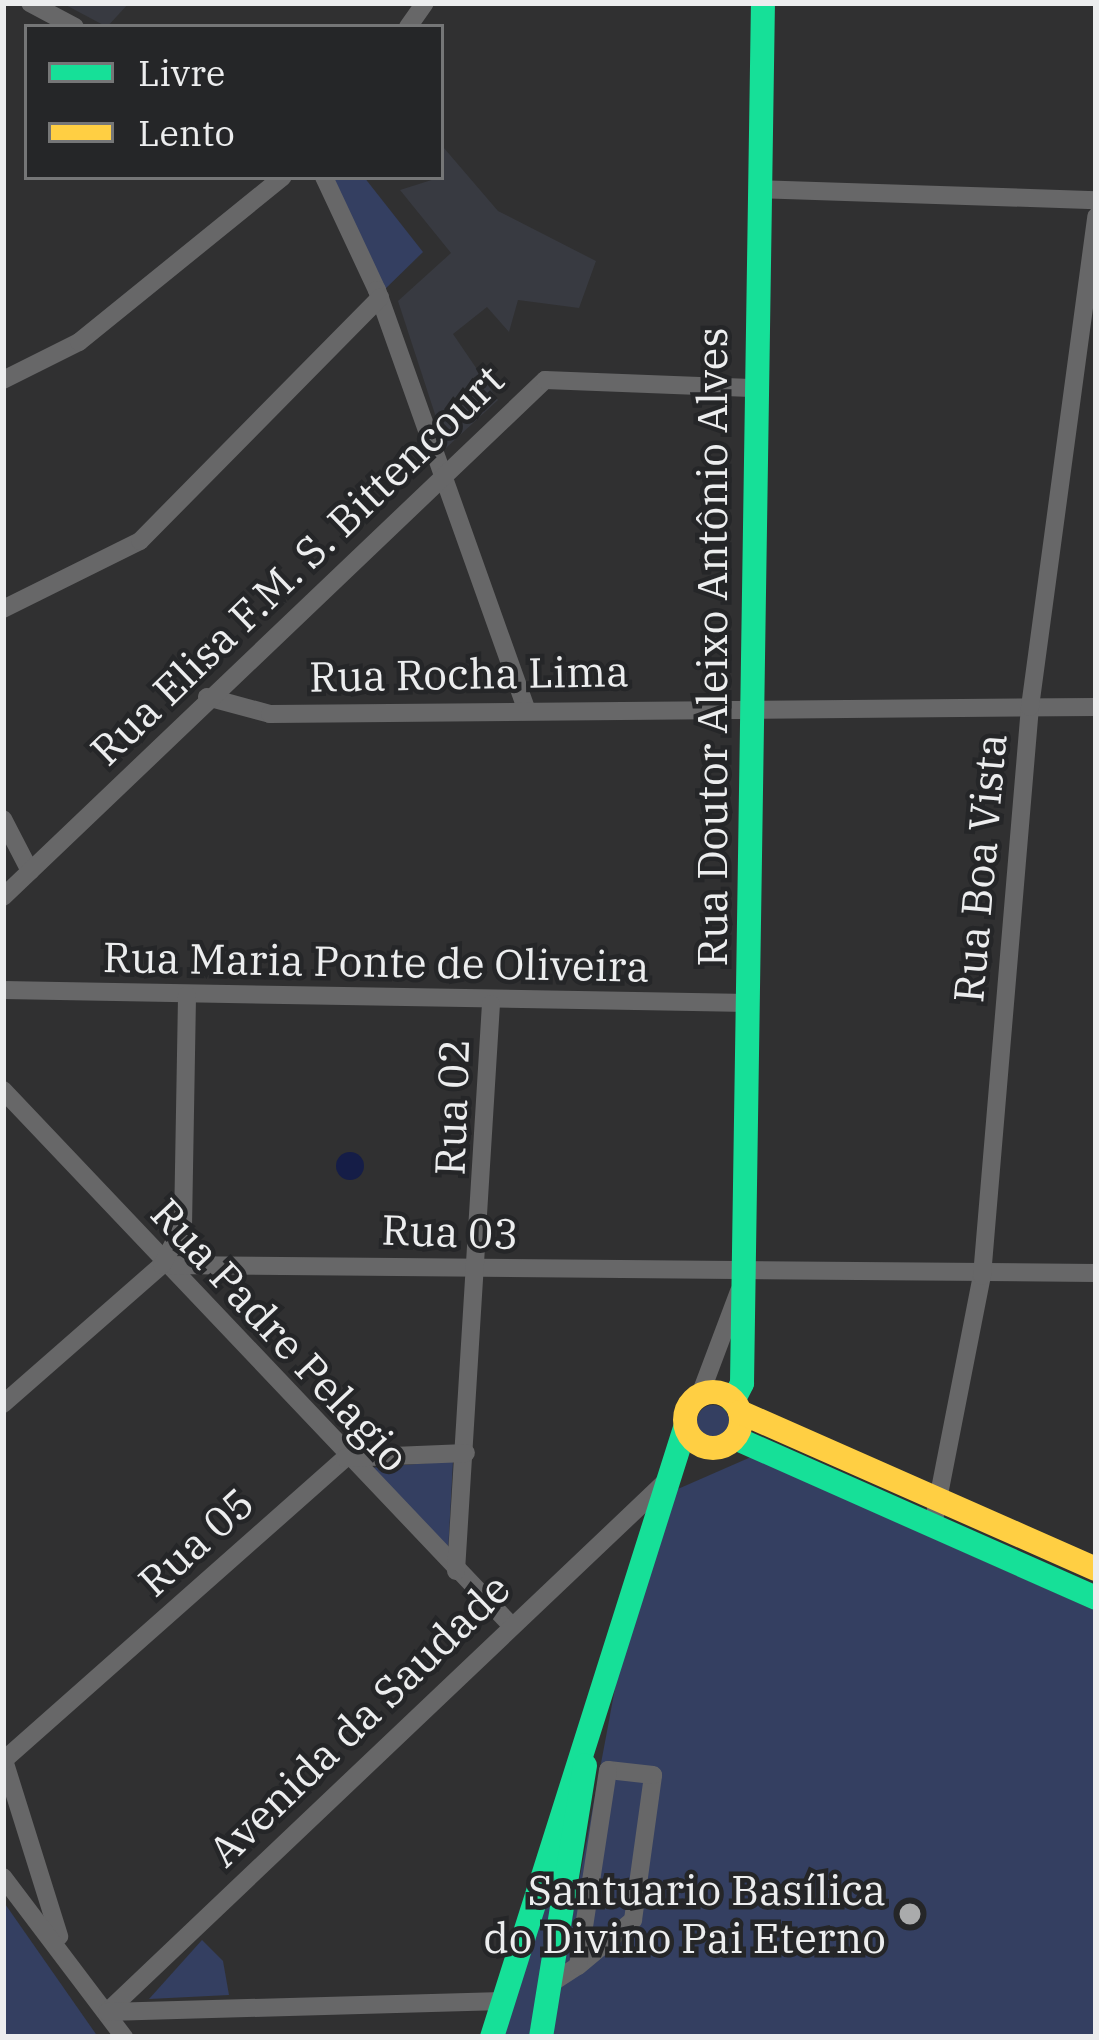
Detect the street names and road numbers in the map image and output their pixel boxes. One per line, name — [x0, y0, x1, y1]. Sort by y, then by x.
street label: Rua Doutor Aleixo Antônio Alves — [687, 327, 737, 967]
street label: Rua Elisa F.M. S. Bittencourt — [80, 354, 514, 776]
street label: Rua Rocha Lima — [309, 646, 629, 702]
street label: Rua Boa Vista — [943, 731, 1017, 1005]
street label: Rua Maria Ponte de Oliveira — [102, 932, 650, 992]
street label: Rua 02 — [424, 1038, 480, 1176]
street label: Rua Padre Pelagio — [141, 1188, 419, 1482]
street label: Rua 03 — [381, 1204, 519, 1260]
street label: Rua 05 — [128, 1477, 264, 1607]
street label: Avenida da Saudade — [198, 1563, 520, 1877]

